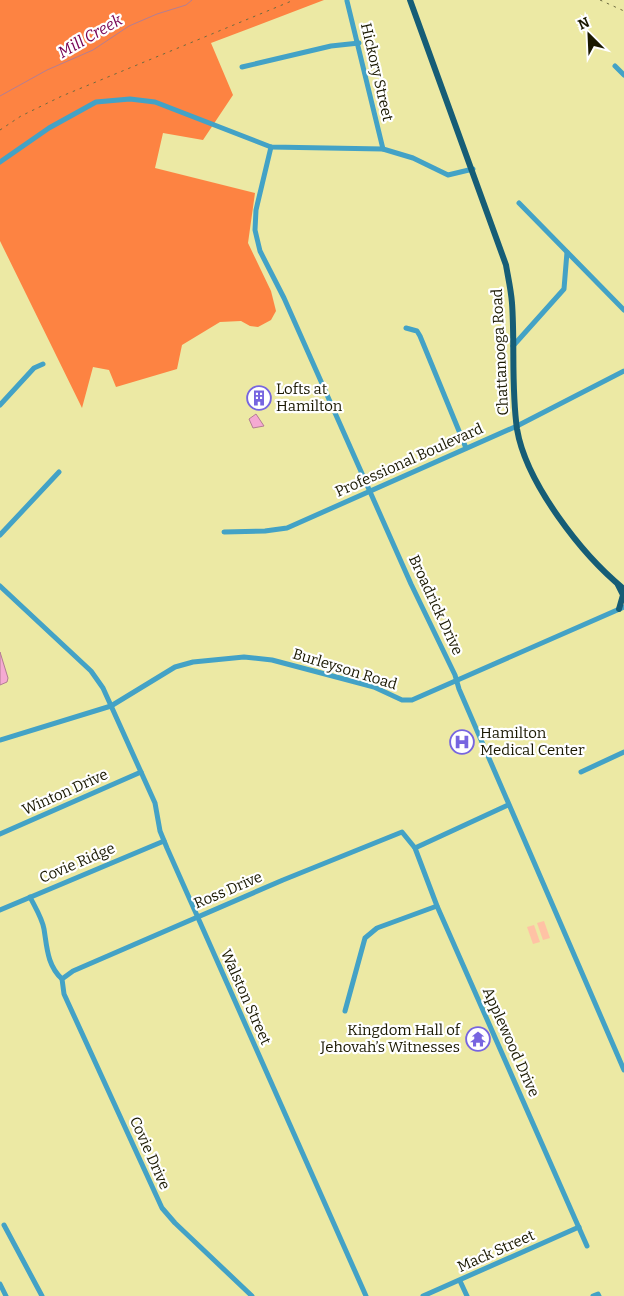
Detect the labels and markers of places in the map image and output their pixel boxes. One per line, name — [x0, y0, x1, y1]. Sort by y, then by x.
place label: Lofts at Hamilton — [276, 380, 343, 415]
building icon: Lofts at Hamilton — [246, 385, 272, 411]
place label: Hamilton Medical Center — [480, 724, 585, 759]
hospital icon: Hamilton Medical Center — [449, 729, 475, 755]
place label: Kingdom Hall of Jehovah’s Witnesses — [320, 1021, 462, 1056]
temple icon: Kingdom Hall of Jehovah’s Witnesses — [465, 1026, 491, 1052]

